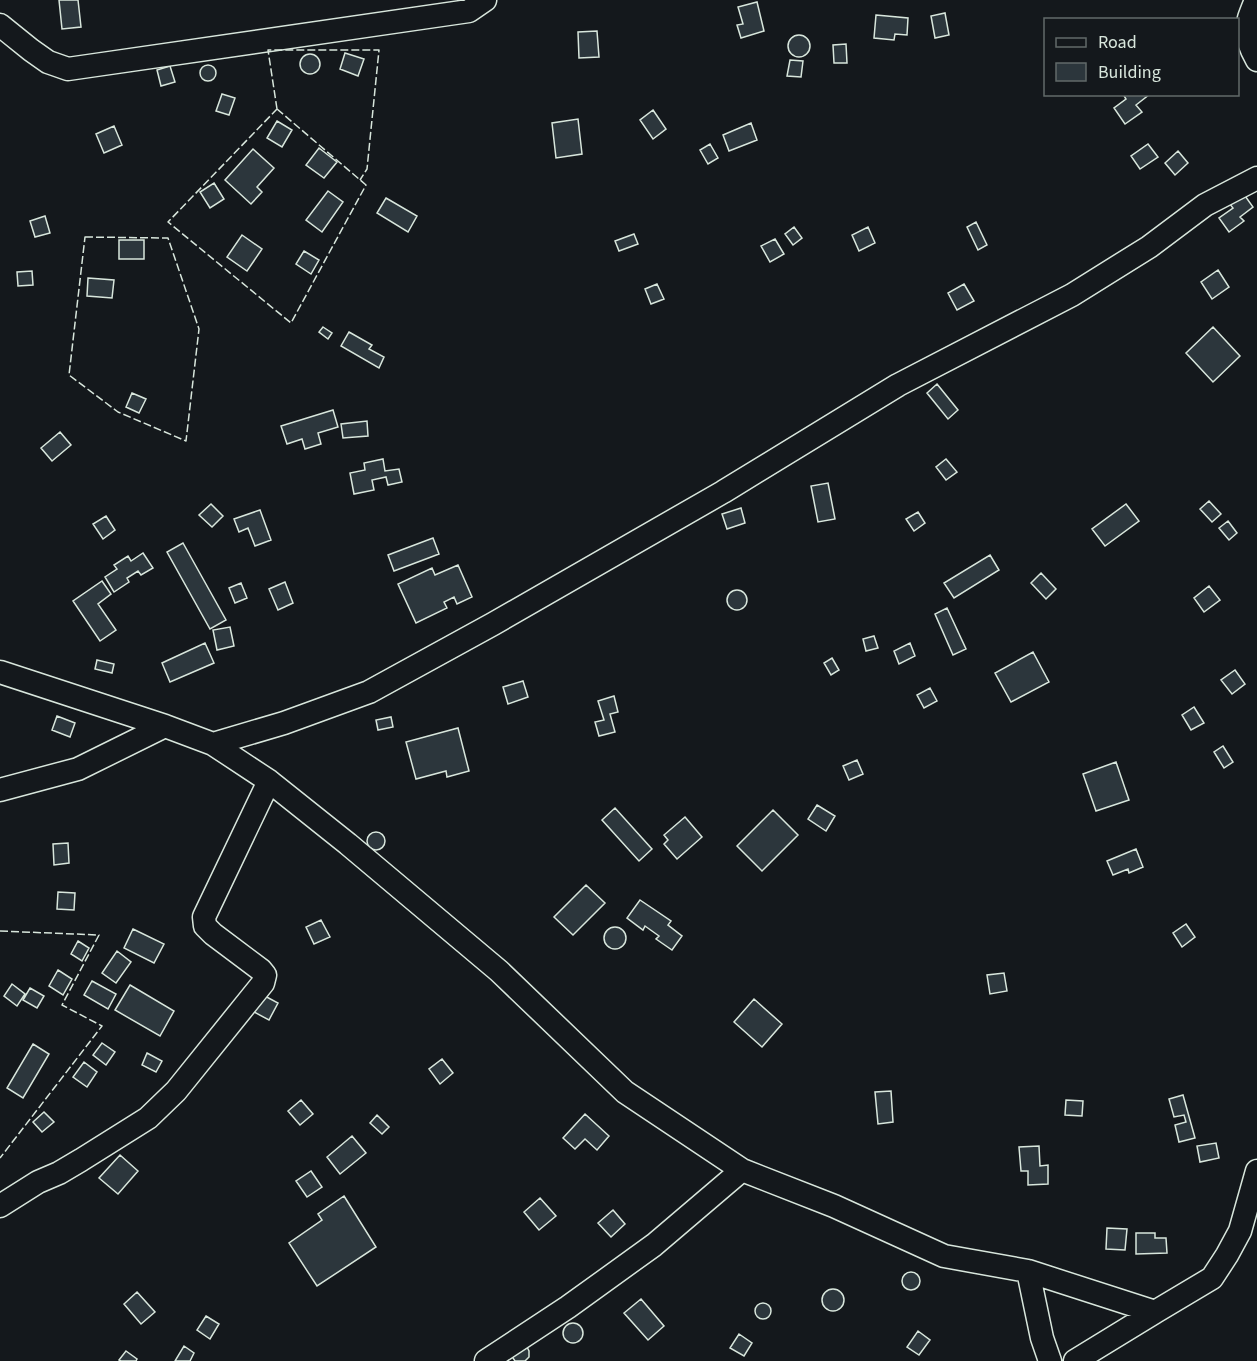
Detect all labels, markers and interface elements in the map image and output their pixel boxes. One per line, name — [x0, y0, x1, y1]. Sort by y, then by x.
legend — [1044, 18, 1239, 96]
text: Road — [1098, 30, 1137, 55]
text: Building — [1098, 60, 1161, 85]

